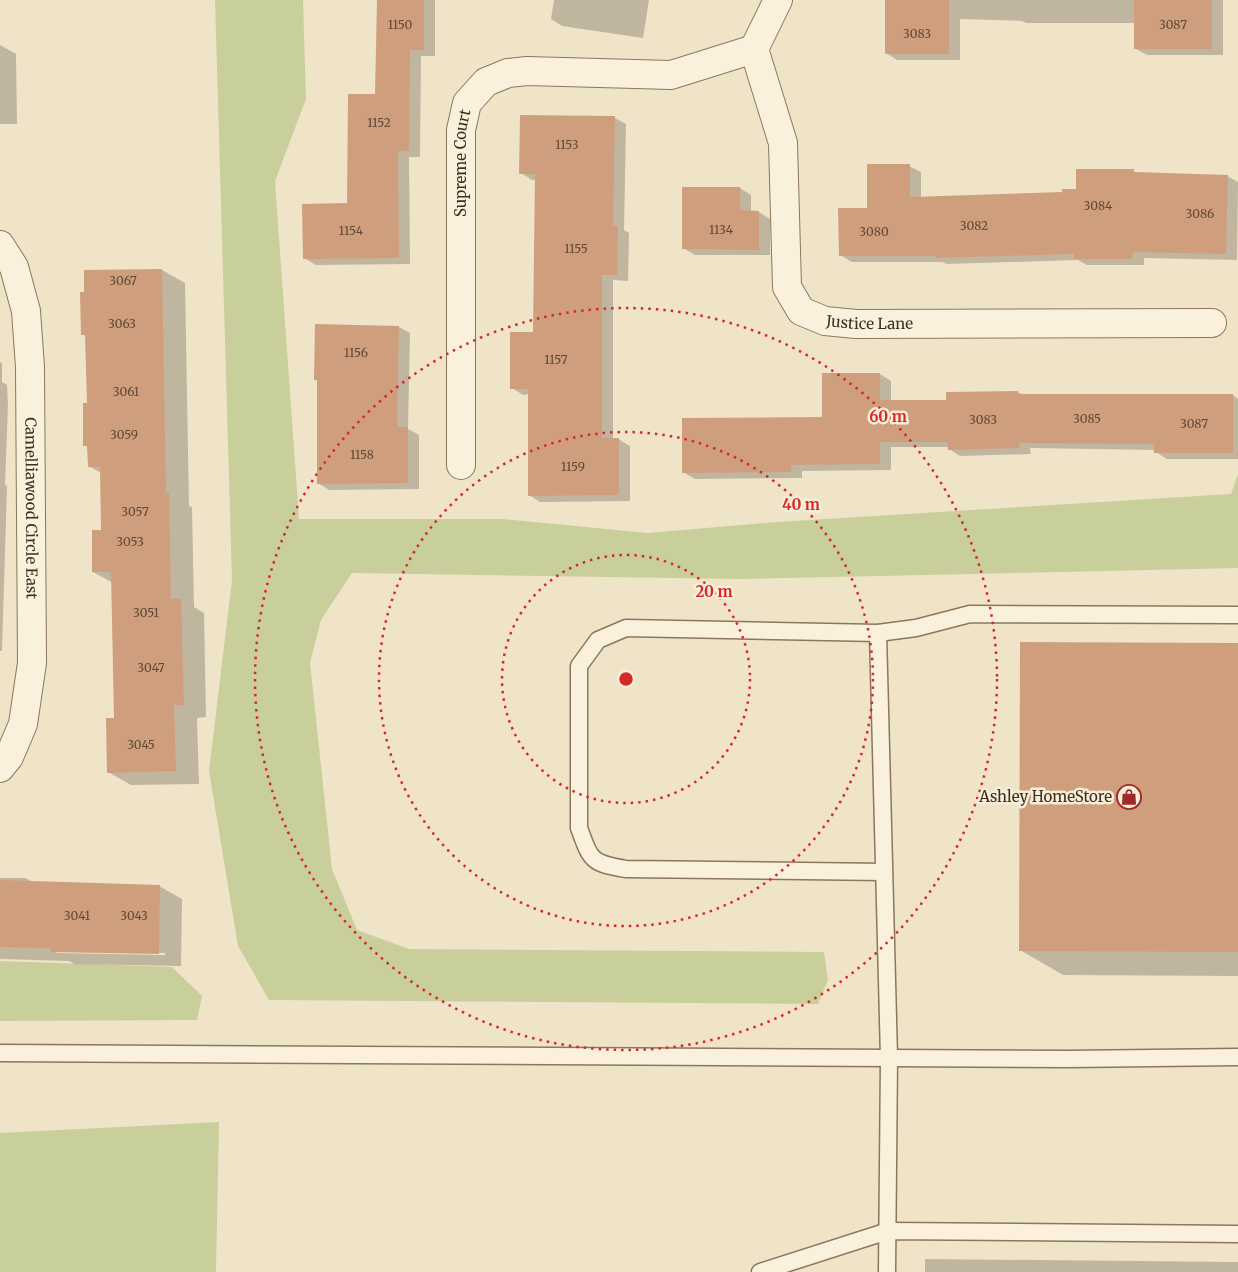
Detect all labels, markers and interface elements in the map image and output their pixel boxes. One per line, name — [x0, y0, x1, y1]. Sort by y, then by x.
house number: 1150 — [388, 17, 413, 32]
house number: 3087 — [1159, 17, 1187, 32]
house number: 3083 — [903, 26, 931, 41]
street label: Supreme Court — [451, 107, 474, 217]
house number: 1152 — [367, 115, 391, 130]
house number: 1153 — [555, 137, 579, 152]
house number: 3084 — [1084, 198, 1113, 213]
house number: 3086 — [1186, 206, 1214, 221]
house number: 3082 — [960, 218, 988, 233]
house number: 1134 — [709, 222, 734, 237]
house number: 1154 — [339, 223, 364, 238]
house number: 3080 — [859, 224, 889, 239]
house number: 1155 — [564, 241, 588, 256]
house number: 3067 — [109, 273, 137, 288]
street label: Justice Lane — [824, 311, 913, 333]
house number: 3063 — [108, 316, 136, 331]
house number: 1156 — [344, 345, 368, 360]
house number: 1157 — [544, 352, 568, 367]
house number: 3061 — [113, 384, 140, 399]
text: 60 m — [869, 407, 907, 426]
house number: 3085 — [1073, 411, 1101, 426]
house number: 3083 — [969, 412, 997, 427]
house number: 3087 — [1180, 416, 1208, 431]
street label: Camelliawood Circle East — [21, 417, 42, 599]
house number: 3059 — [110, 427, 138, 442]
house number: 1158 — [350, 447, 374, 462]
house number: 1159 — [561, 459, 585, 474]
text: 40 m — [782, 495, 820, 514]
house number: 3057 — [121, 504, 149, 519]
house number: 3053 — [116, 534, 144, 549]
text: 20 m — [695, 582, 733, 601]
house number: 3051 — [133, 605, 160, 620]
house number: 3047 — [137, 660, 165, 675]
centre of rings — [617, 670, 635, 688]
house number: 3045 — [127, 737, 155, 752]
shop icon: Ashley HomeStore — [1116, 784, 1142, 810]
place label: Ashley HomeStore — [978, 787, 1112, 806]
house number: 3041 — [64, 908, 91, 923]
house number: 3043 — [120, 908, 148, 923]

